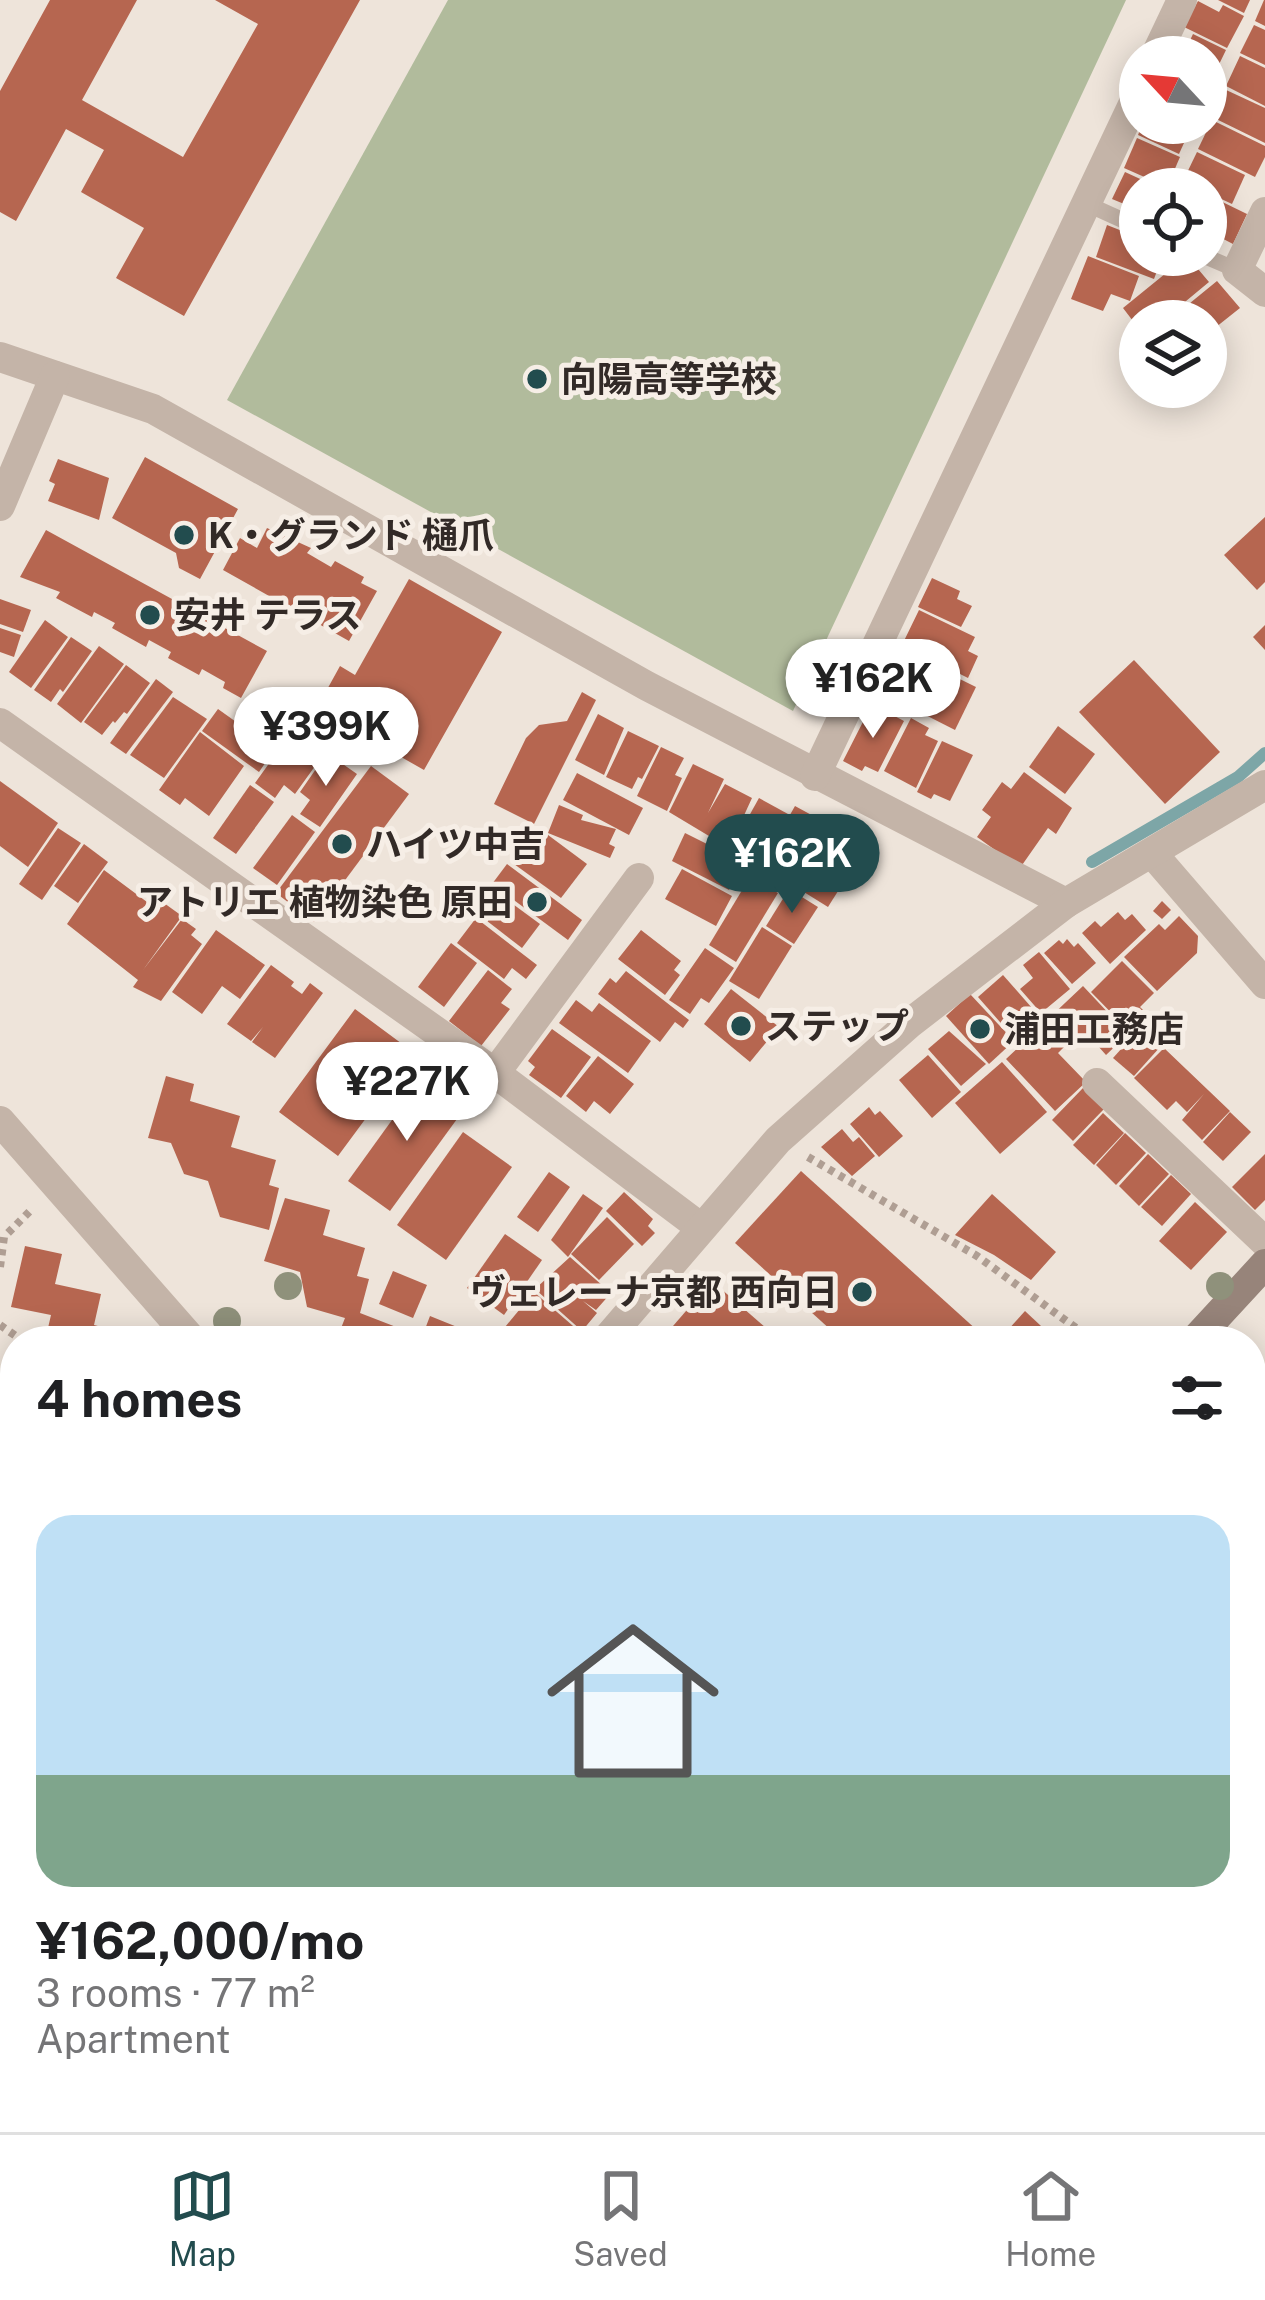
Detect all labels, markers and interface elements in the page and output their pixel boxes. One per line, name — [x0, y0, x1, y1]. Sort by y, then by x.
north arrow — [1119, 36, 1227, 144]
map controls — [1119, 36, 1227, 408]
button: locate — [1119, 168, 1227, 276]
button: layers — [1119, 300, 1227, 408]
place label: 向陽高等学校 — [561, 358, 777, 400]
marker: 向陽高等学校 — [524, 366, 550, 392]
place label: K・グランド 樋爪 — [208, 514, 494, 556]
marker: K・グランド 樋爪 — [171, 522, 197, 548]
place label: 安井 テラス — [174, 594, 361, 636]
marker: 安井 テラス — [137, 602, 163, 628]
pin: ¥162K — [789, 639, 957, 741]
text: ¥162K — [813, 655, 933, 701]
pin: ¥399K — [242, 687, 410, 789]
text: ¥399K — [261, 703, 391, 749]
pin: ¥162K — [708, 814, 876, 916]
place label: ハイツ中吉 — [366, 823, 545, 865]
text: ¥162K — [732, 830, 852, 876]
marker: ハイツ中吉 — [329, 831, 355, 857]
place label: アトリエ 植物染色 原田 — [137, 881, 513, 923]
marker: アトリエ 植物染色 原田 — [524, 889, 550, 915]
place label: ステップ — [765, 1005, 909, 1047]
place label: 浦田工務店 — [1004, 1008, 1184, 1050]
marker: ステップ — [728, 1013, 754, 1039]
marker: 浦田工務店 — [967, 1016, 993, 1042]
pin: ¥227K — [323, 1042, 491, 1144]
text: ¥227K — [343, 1058, 471, 1104]
place label: ヴェレーナ京都 西向日 — [470, 1271, 838, 1313]
marker: ヴェレーナ京都 西向日 — [849, 1279, 875, 1305]
icon: filters — [1164, 1365, 1230, 1431]
text: 4 homes — [36, 1369, 242, 1428]
icon: home — [525, 1593, 741, 1809]
text: ¥162,000/mo — [36, 1911, 364, 1970]
text: 3 rooms · 77 m² — [36, 1970, 315, 2016]
text: Apartment — [36, 2016, 231, 2062]
tab: Map — [169, 2163, 236, 2273]
tab: Saved — [573, 2163, 668, 2273]
tab: Home — [1005, 2163, 1096, 2273]

